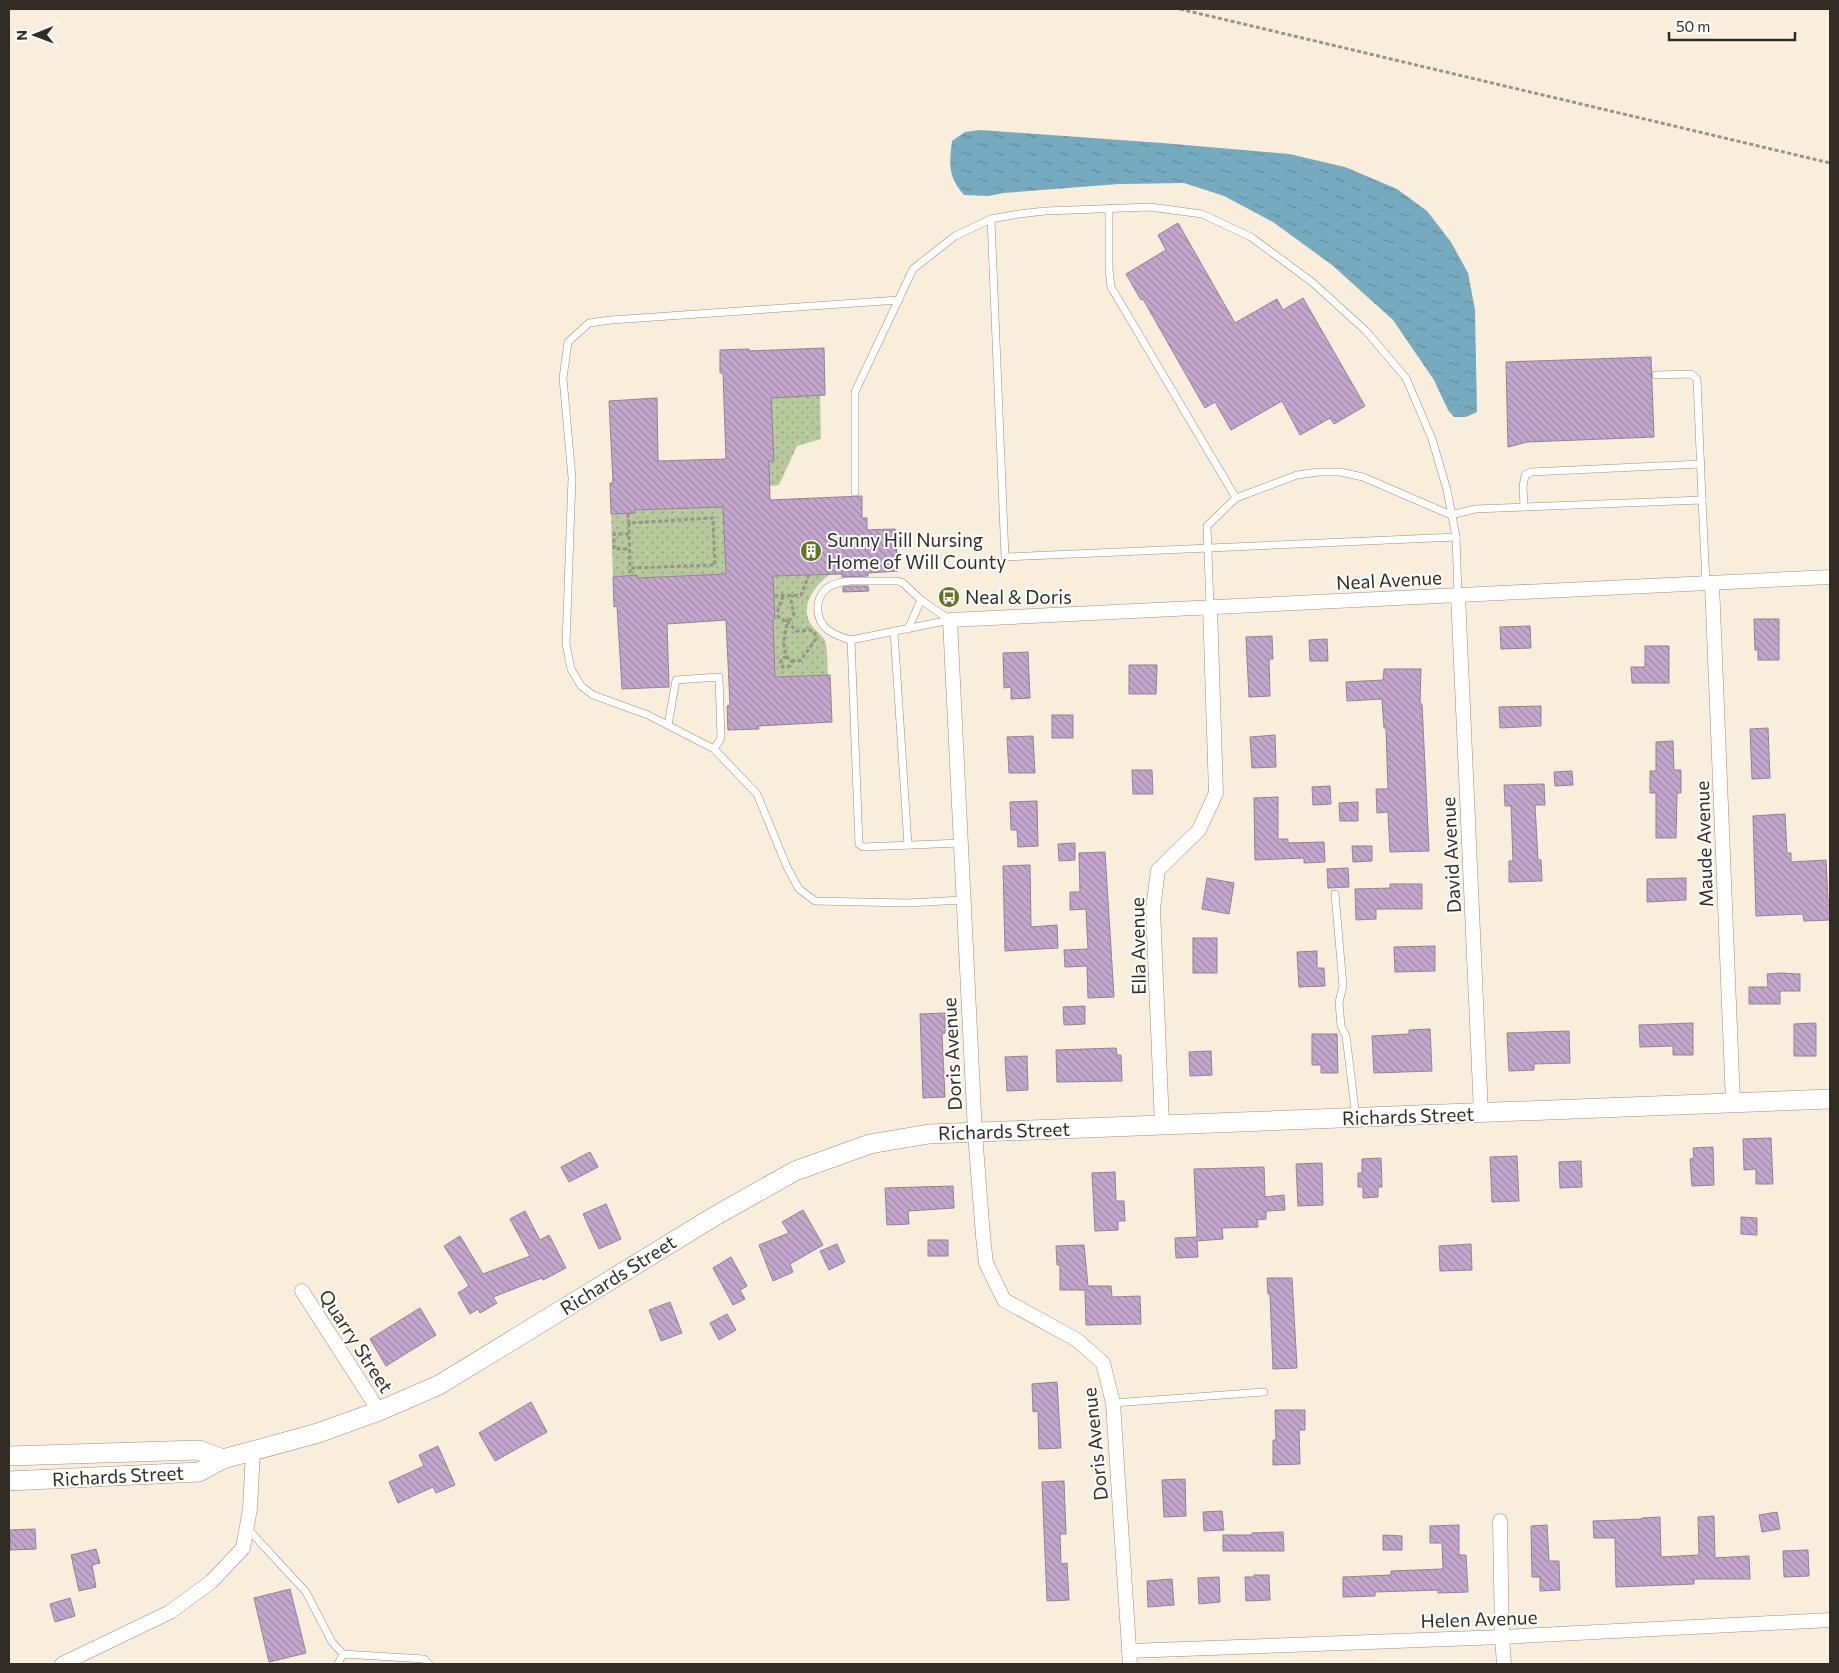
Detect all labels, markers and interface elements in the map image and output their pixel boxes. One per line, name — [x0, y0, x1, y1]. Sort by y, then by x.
north arrow — [10, 10, 60, 60]
scale bar — [1669, 10, 1795, 42]
text: 50 m — [1676, 17, 1710, 35]
text: N — [13, 30, 30, 41]
place label: Sunny Hill Nursing Home of Will County — [827, 528, 1006, 573]
building icon: Sunny Hill Nursing Home of Will County — [799, 539, 823, 563]
street label: Neal Avenue — [1335, 565, 1443, 594]
bus stop icon: Neal & Doris — [937, 585, 961, 609]
place label: Neal & Doris — [965, 585, 1072, 608]
street label: Maude Avenue — [1690, 780, 1717, 908]
street label: David Avenue — [1436, 796, 1465, 914]
street label: Ella Avenue — [1125, 897, 1150, 995]
street label: Doris Avenue — [937, 997, 966, 1111]
street label: Richards Street — [1342, 1102, 1475, 1129]
street label: Richards Street — [938, 1117, 1071, 1144]
street label: Richards Street — [556, 1230, 680, 1319]
street label: Quarry Street — [315, 1285, 398, 1397]
street label: Doris Avenue — [1077, 1386, 1112, 1502]
street label: Richards Street — [51, 1461, 185, 1490]
street label: Helen Avenue — [1420, 1605, 1538, 1632]

